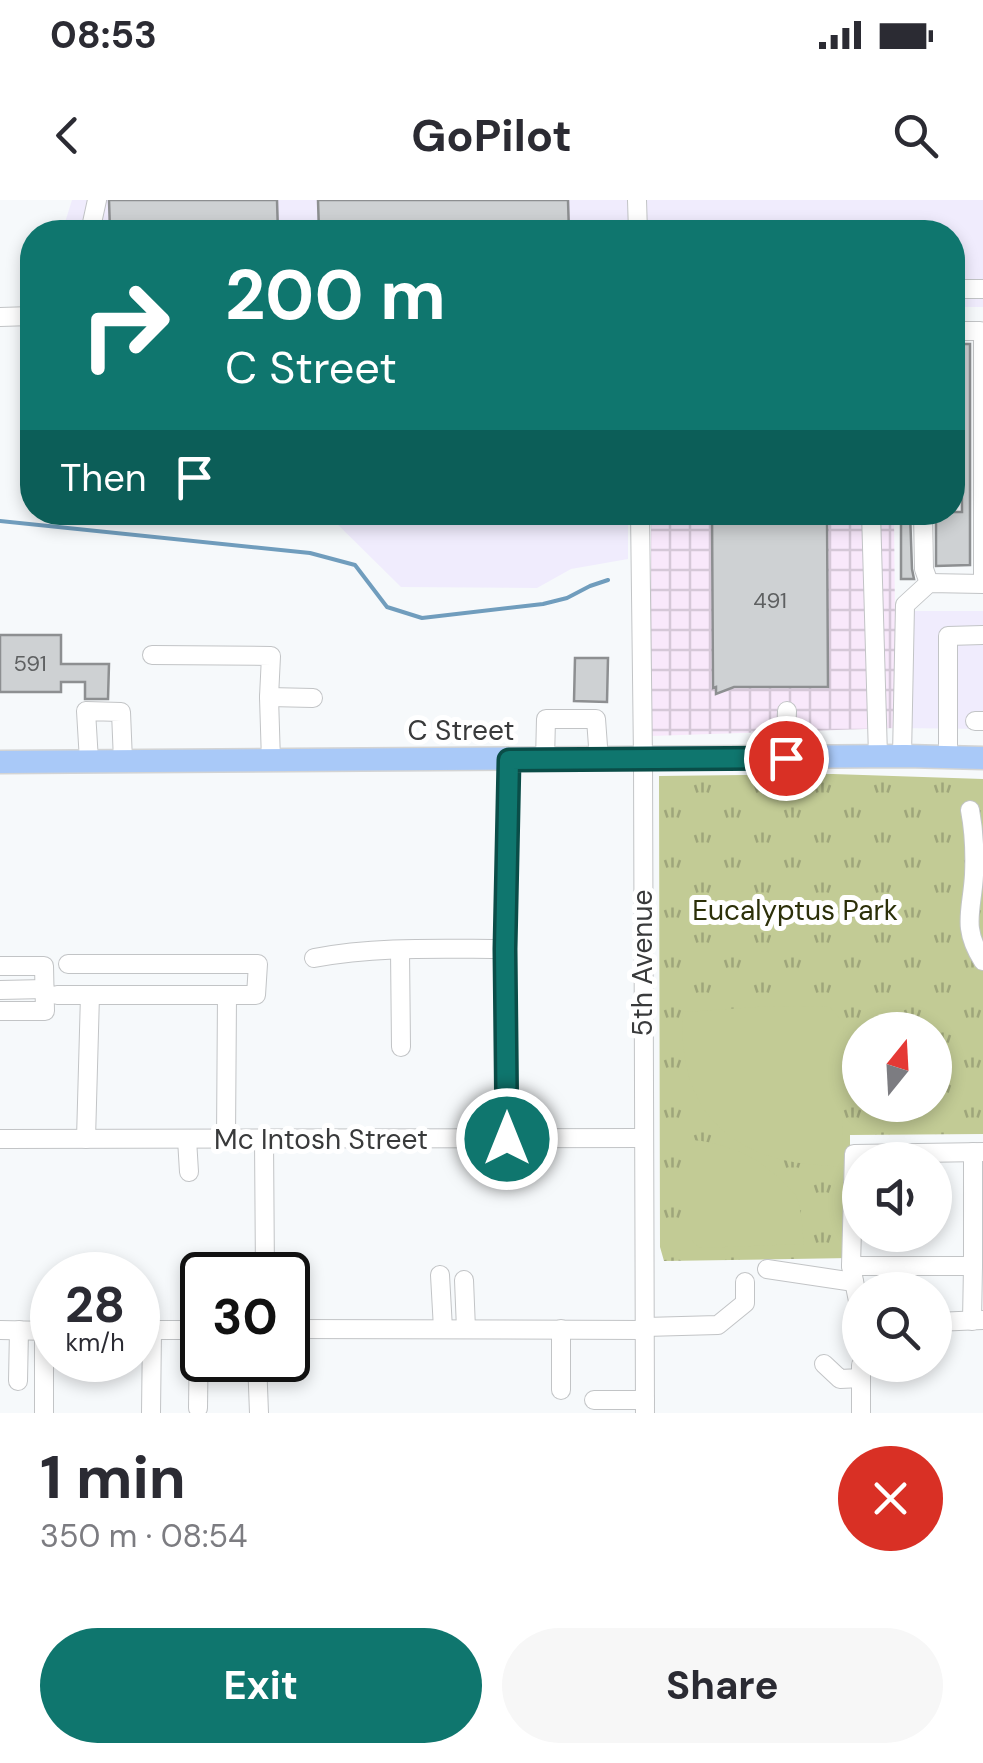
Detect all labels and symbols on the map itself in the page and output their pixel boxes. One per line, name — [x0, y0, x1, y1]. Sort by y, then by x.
house number: 491 — [753, 586, 787, 615]
house number: 591 — [13, 649, 47, 678]
street label: C Street — [408, 712, 514, 749]
pin — [744, 716, 829, 801]
street label: 5th Avenue — [624, 890, 661, 1036]
park label: Eucalyptus Park — [692, 892, 898, 929]
north arrow — [842, 1012, 952, 1122]
position arrow — [455, 1087, 559, 1191]
street label: Mc Intosh Street — [214, 1121, 428, 1158]
speed limit sign: 30 — [180, 1252, 310, 1382]

